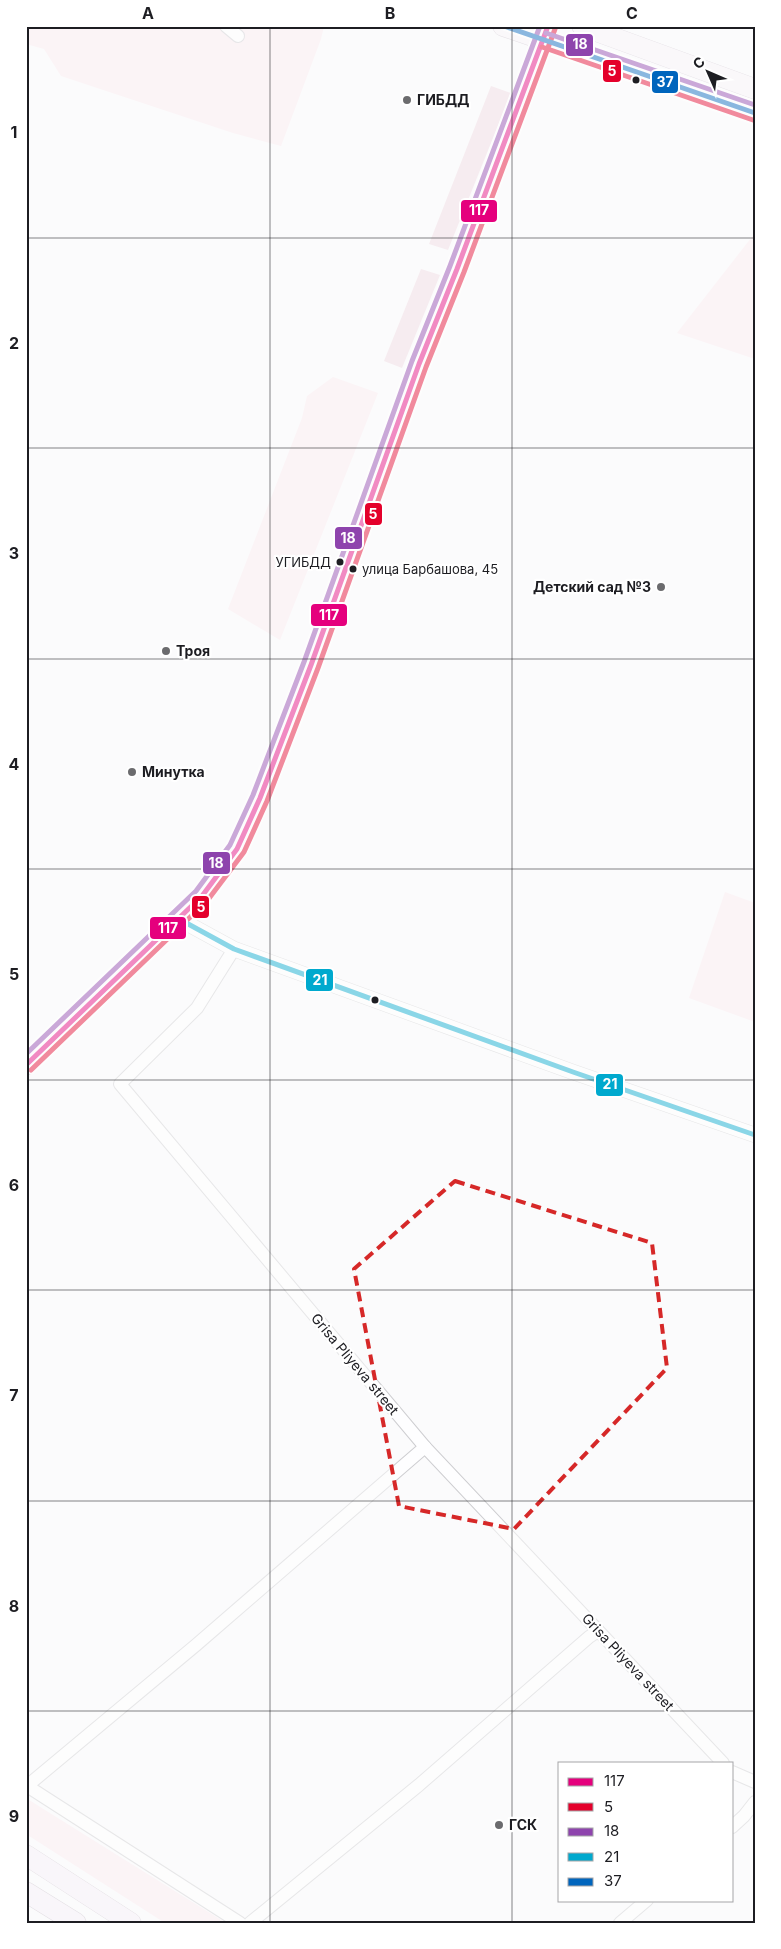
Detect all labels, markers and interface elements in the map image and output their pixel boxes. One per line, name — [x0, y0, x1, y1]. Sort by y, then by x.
text: A — [142, 3, 154, 23]
text: B — [385, 3, 395, 23]
text: C — [626, 3, 638, 23]
line badge: 18 — [565, 33, 594, 57]
text: 18 — [572, 35, 588, 52]
north arrow — [684, 48, 734, 98]
text: С — [689, 53, 708, 72]
line badge: 5 — [602, 59, 622, 83]
text: 5 — [608, 62, 617, 79]
line badge: 37 — [651, 70, 679, 94]
text: 37 — [656, 73, 674, 90]
unlabelled marker — [631, 75, 641, 85]
place label: ГИБДД — [417, 91, 469, 108]
marker: ГИБДД — [401, 94, 413, 106]
text: 1 — [11, 122, 17, 142]
line badge: 117 — [460, 199, 498, 223]
text: 117 — [469, 201, 489, 218]
text: 2 — [9, 333, 19, 353]
line badge: 5 — [364, 502, 383, 526]
text: 5 — [369, 505, 378, 522]
line badge: 18 — [334, 526, 363, 550]
text: 18 — [340, 529, 356, 546]
text: 3 — [9, 543, 19, 563]
place label: УГИБДД — [275, 554, 331, 570]
marker: УГИБДД — [335, 557, 345, 567]
place label: улица Барбашова, 45 — [362, 561, 498, 577]
marker: улица Барбашова, 45 — [348, 564, 358, 574]
place label: Детский сад №3 — [533, 578, 651, 595]
marker: Детский сад №3 — [655, 581, 667, 593]
line badge: 117 — [310, 603, 348, 627]
text: 117 — [319, 606, 339, 623]
place label: Троя — [176, 642, 210, 659]
marker: Троя — [160, 645, 172, 657]
text: 4 — [9, 754, 20, 774]
place label: Минутка — [142, 763, 205, 780]
marker: Минутка — [126, 766, 138, 778]
line badge: 18 — [202, 851, 231, 875]
text: 18 — [208, 854, 224, 871]
line badge: 5 — [191, 895, 210, 919]
text: 5 — [197, 898, 206, 915]
line badge: 117 — [149, 916, 187, 940]
text: 117 — [158, 919, 178, 936]
text: 5 — [9, 964, 19, 984]
line badge: 21 — [305, 968, 334, 992]
text: 21 — [313, 971, 327, 988]
unlabelled marker — [370, 995, 380, 1005]
line badge: 21 — [595, 1073, 624, 1097]
text: 21 — [603, 1075, 617, 1092]
text: 6 — [9, 1175, 19, 1195]
street label: Grisa Pliyeva street — [308, 1309, 403, 1418]
text: 7 — [9, 1385, 19, 1405]
text: 8 — [9, 1596, 19, 1616]
street label: Grisa Pliyeva street — [579, 1609, 678, 1714]
legend — [558, 1762, 734, 1902]
text: 117 — [604, 1771, 625, 1790]
text: 5 — [604, 1797, 613, 1816]
text: 9 — [9, 1806, 19, 1826]
place label: ГСК — [509, 1816, 537, 1833]
marker: ГСК — [493, 1819, 505, 1831]
text: 18 — [604, 1821, 619, 1840]
text: 21 — [604, 1847, 619, 1866]
text: 37 — [604, 1871, 622, 1890]

